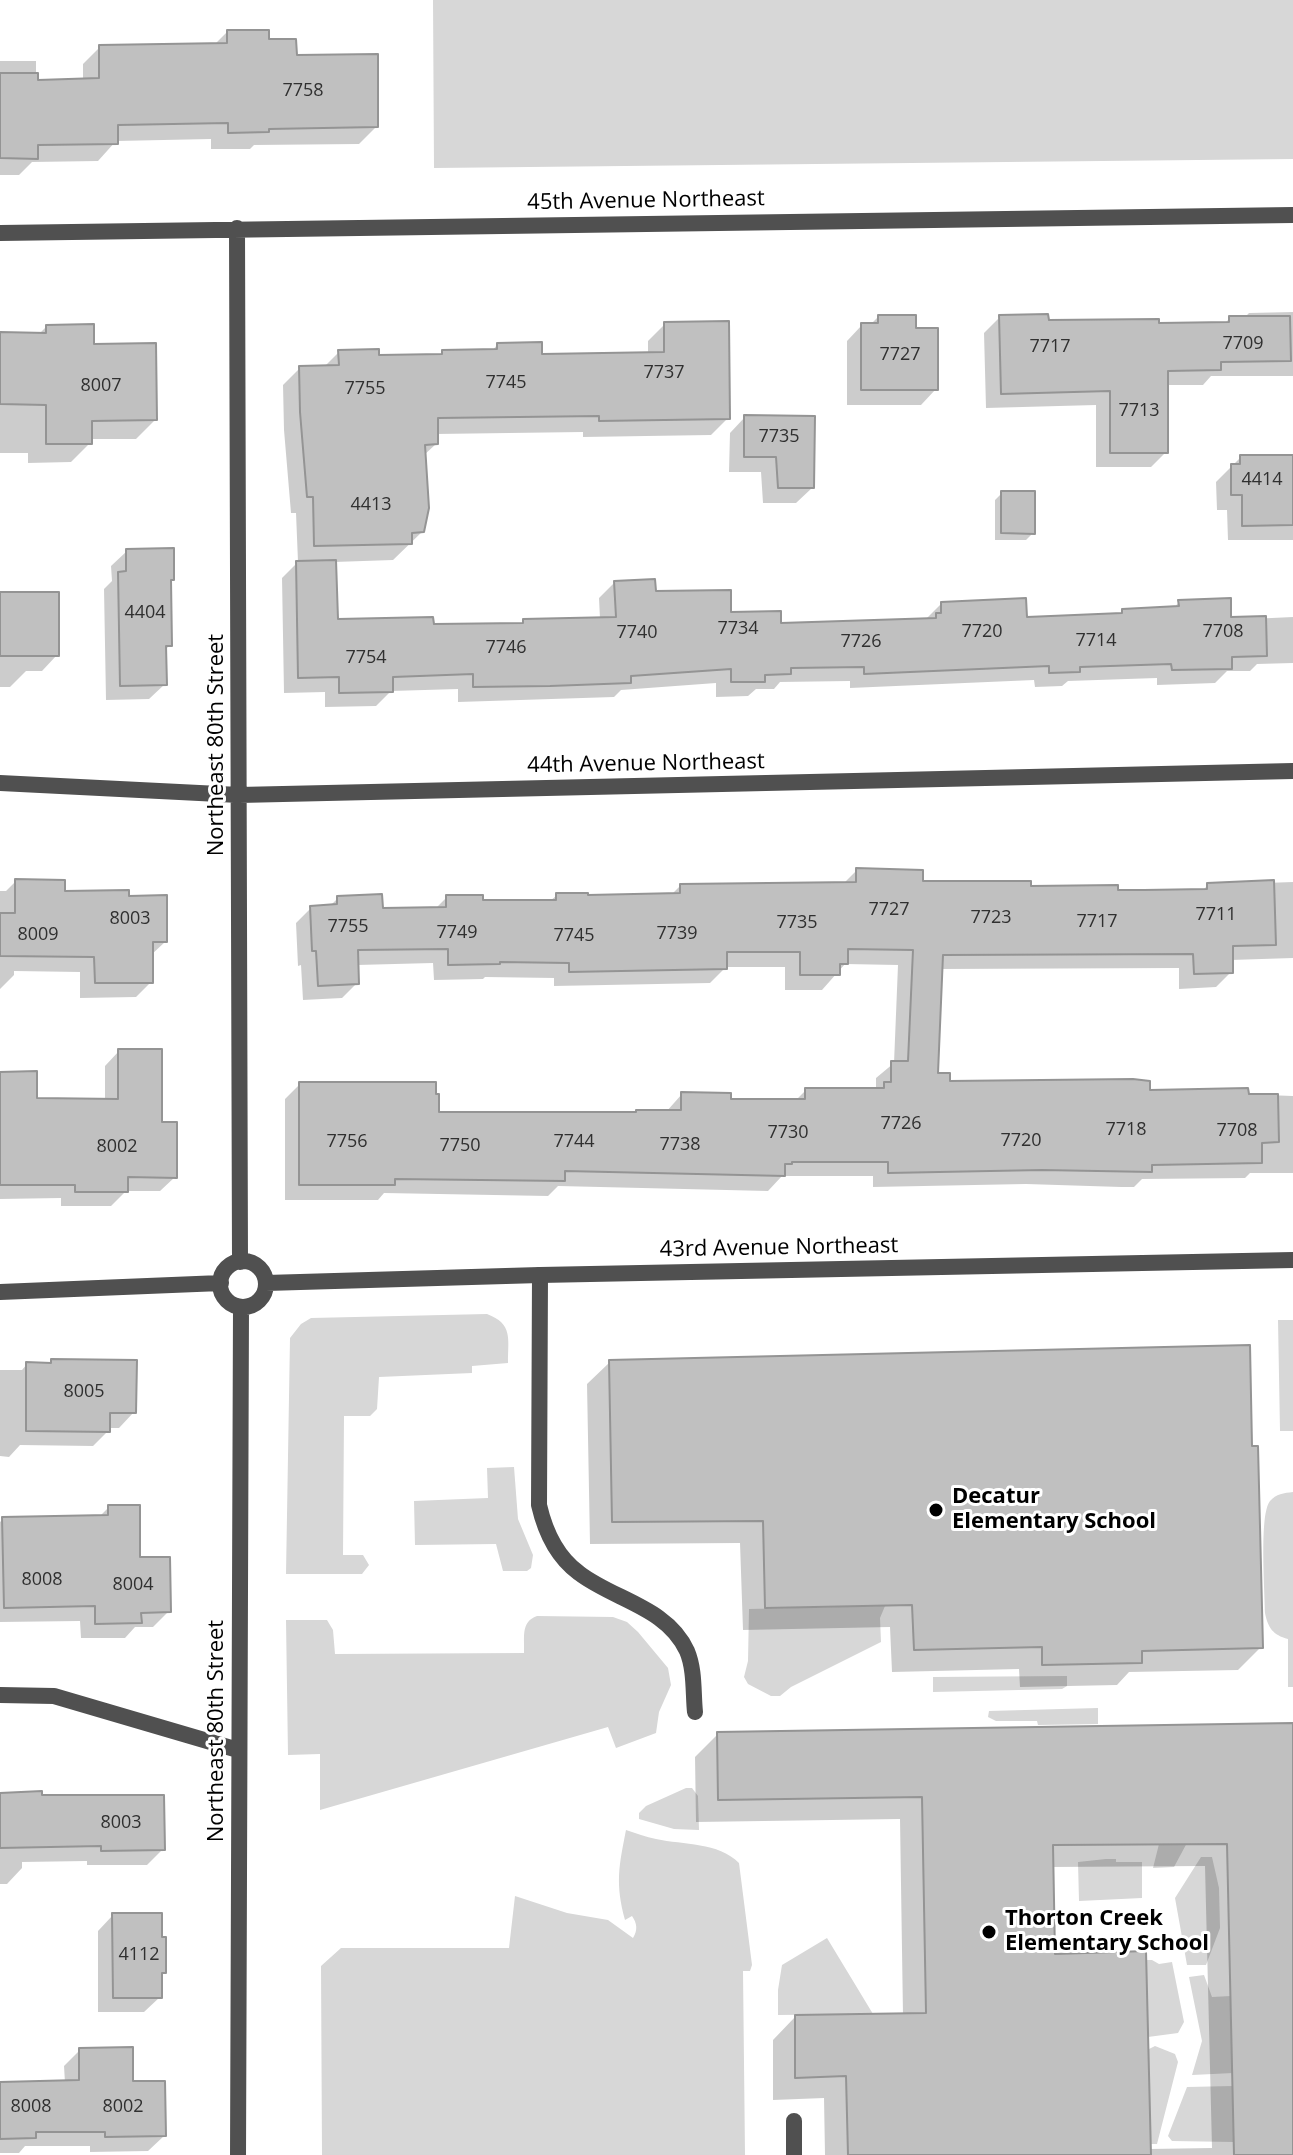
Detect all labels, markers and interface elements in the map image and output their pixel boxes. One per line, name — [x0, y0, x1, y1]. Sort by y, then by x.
house number: 7758 — [282, 80, 324, 102]
street label: 45th Avenue Northeast — [527, 186, 765, 216]
house number: 7709 — [1222, 333, 1264, 355]
house number: 7717 — [1029, 336, 1071, 358]
house number: 7727 — [879, 344, 921, 366]
house number: 7737 — [643, 362, 685, 384]
house number: 7745 — [485, 372, 527, 394]
house number: 8007 — [80, 375, 122, 397]
house number: 7755 — [344, 378, 386, 400]
house number: 7713 — [1118, 400, 1160, 422]
house number: 7735 — [758, 426, 800, 448]
house number: 4414 — [1241, 469, 1283, 491]
house number: 4413 — [350, 494, 392, 516]
house number: 4404 — [124, 602, 166, 624]
house number: 7734 — [717, 618, 759, 640]
house number: 7720 — [961, 621, 1003, 643]
house number: 7708 — [1202, 621, 1244, 643]
house number: 7740 — [616, 622, 658, 644]
house number: 7714 — [1075, 630, 1117, 652]
house number: 7726 — [840, 631, 882, 653]
street label: Northeast 80th Street — [204, 634, 230, 856]
house number: 7746 — [485, 637, 527, 659]
house number: 7754 — [345, 647, 387, 669]
street label: 44th Avenue Northeast — [527, 749, 765, 779]
house number: 7727 — [868, 899, 910, 921]
house number: 7711 — [1195, 904, 1237, 926]
house number: 7723 — [970, 907, 1012, 929]
house number: 8003 — [109, 908, 151, 930]
house number: 7717 — [1076, 911, 1118, 933]
house number: 7735 — [776, 912, 818, 934]
house number: 7755 — [327, 916, 369, 938]
house number: 7749 — [436, 922, 478, 944]
house number: 7739 — [656, 923, 698, 945]
house number: 8009 — [17, 924, 59, 946]
house number: 7745 — [553, 925, 595, 947]
house number: 7726 — [880, 1113, 922, 1135]
house number: 7718 — [1105, 1119, 1147, 1141]
house number: 7708 — [1216, 1120, 1258, 1142]
house number: 7730 — [767, 1122, 809, 1144]
house number: 7720 — [1000, 1130, 1042, 1152]
house number: 7756 — [326, 1131, 368, 1153]
house number: 7744 — [553, 1131, 595, 1153]
house number: 7738 — [659, 1134, 701, 1156]
house number: 7750 — [439, 1135, 481, 1157]
house number: 8002 — [96, 1136, 138, 1158]
street label: 43rd Avenue Northeast — [659, 1233, 899, 1263]
house number: 8005 — [63, 1381, 105, 1403]
place label: Decatur Elementary School — [952, 1484, 1156, 1536]
marker: Decatur Elementary School — [927, 1501, 945, 1519]
house number: 8008 — [21, 1569, 63, 1591]
house number: 8004 — [112, 1574, 154, 1596]
street label: Northeast 80th Street — [204, 1620, 230, 1842]
house number: 8003 — [100, 1812, 142, 1834]
place label: Thorton Creek Elementary School — [1005, 1906, 1209, 1958]
marker: Thorton Creek Elementary School — [980, 1923, 998, 1941]
house number: 4112 — [118, 1944, 160, 1966]
house number: 8008 — [10, 2096, 52, 2118]
house number: 8002 — [102, 2096, 144, 2118]

